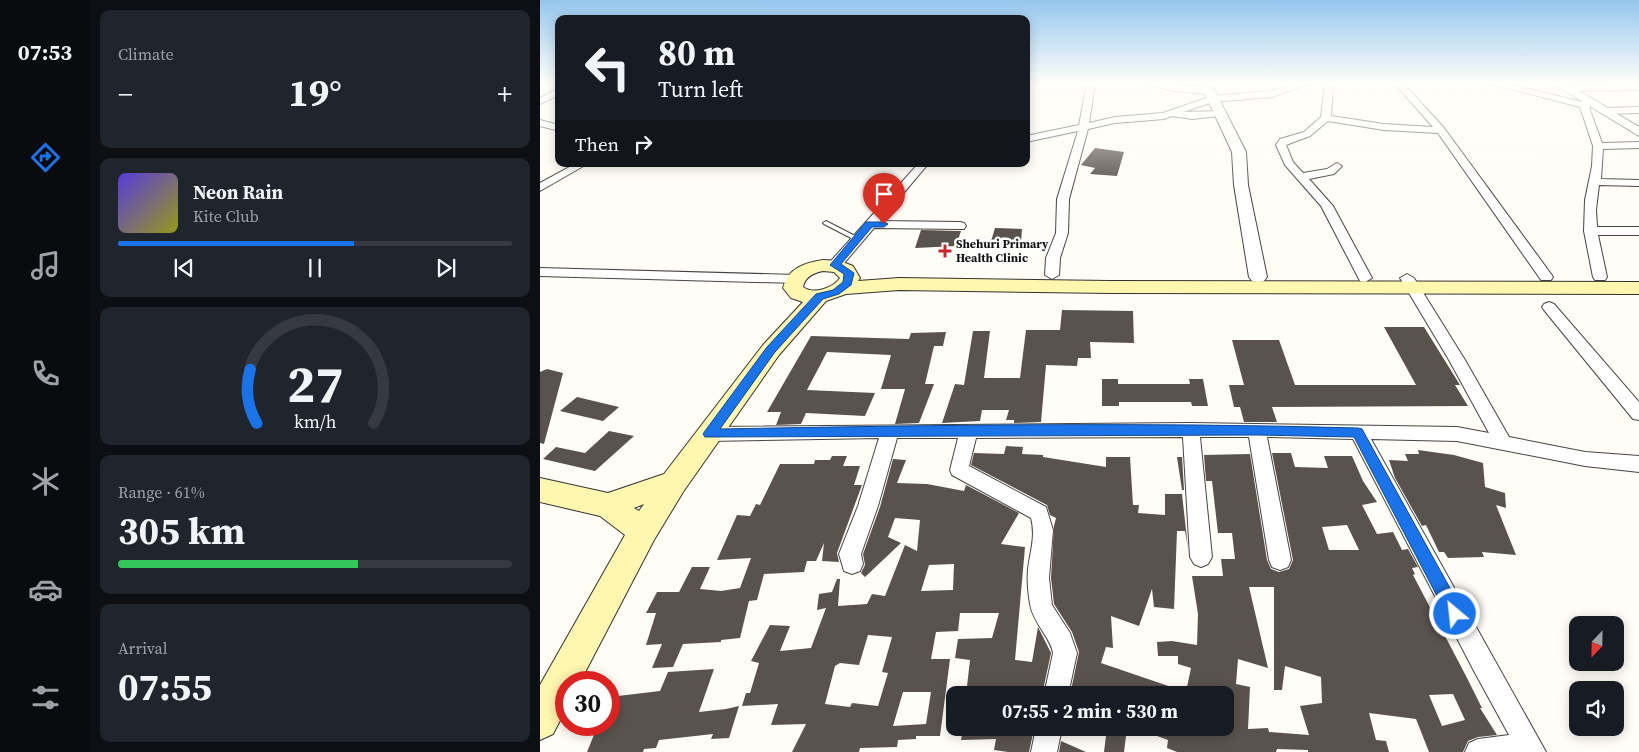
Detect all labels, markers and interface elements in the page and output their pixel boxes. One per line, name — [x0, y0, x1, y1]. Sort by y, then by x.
text: 80 m — [658, 29, 735, 77]
icon: left — [575, 35, 640, 100]
text: 07:53 — [18, 37, 72, 67]
text: Climate — [118, 43, 174, 65]
text: 19° — [288, 67, 342, 119]
text: Turn left — [658, 74, 743, 104]
text: − — [118, 75, 133, 113]
text: + — [497, 75, 512, 113]
icon: right — [629, 130, 657, 158]
text: Then — [575, 131, 619, 157]
icon: directions — [28, 140, 63, 175]
pin — [863, 173, 905, 224]
text: Neon Rain — [193, 179, 283, 205]
icon: arrive — [870, 180, 898, 208]
text: Kite Club — [193, 205, 259, 227]
place label: Shehuri Primary Health Clinic — [956, 236, 1049, 266]
marker: Shehuri Primary Health Clinic — [938, 244, 952, 258]
icon: music — [28, 248, 63, 283]
icon: previous — [170, 254, 198, 282]
icon: pause — [301, 254, 329, 282]
icon: next — [432, 254, 460, 282]
text: 27 — [287, 348, 343, 419]
icon: phone — [28, 356, 63, 391]
text: km/h — [294, 409, 337, 434]
icon: climate — [28, 464, 63, 499]
text: Range · 61% — [118, 481, 205, 503]
text: 305 km — [118, 505, 245, 557]
icon: car — [28, 572, 63, 607]
position arrow — [1428, 587, 1480, 639]
north arrow — [1569, 616, 1624, 671]
map controls — [1569, 616, 1624, 736]
text: Arrival — [118, 637, 167, 659]
text: 07:55 — [118, 661, 212, 713]
speed limit sign: 30 — [555, 671, 620, 736]
icon: filters — [28, 680, 63, 715]
button: sound — [1569, 681, 1624, 736]
text: 07:55 · 2 min · 530 m — [1002, 698, 1178, 724]

